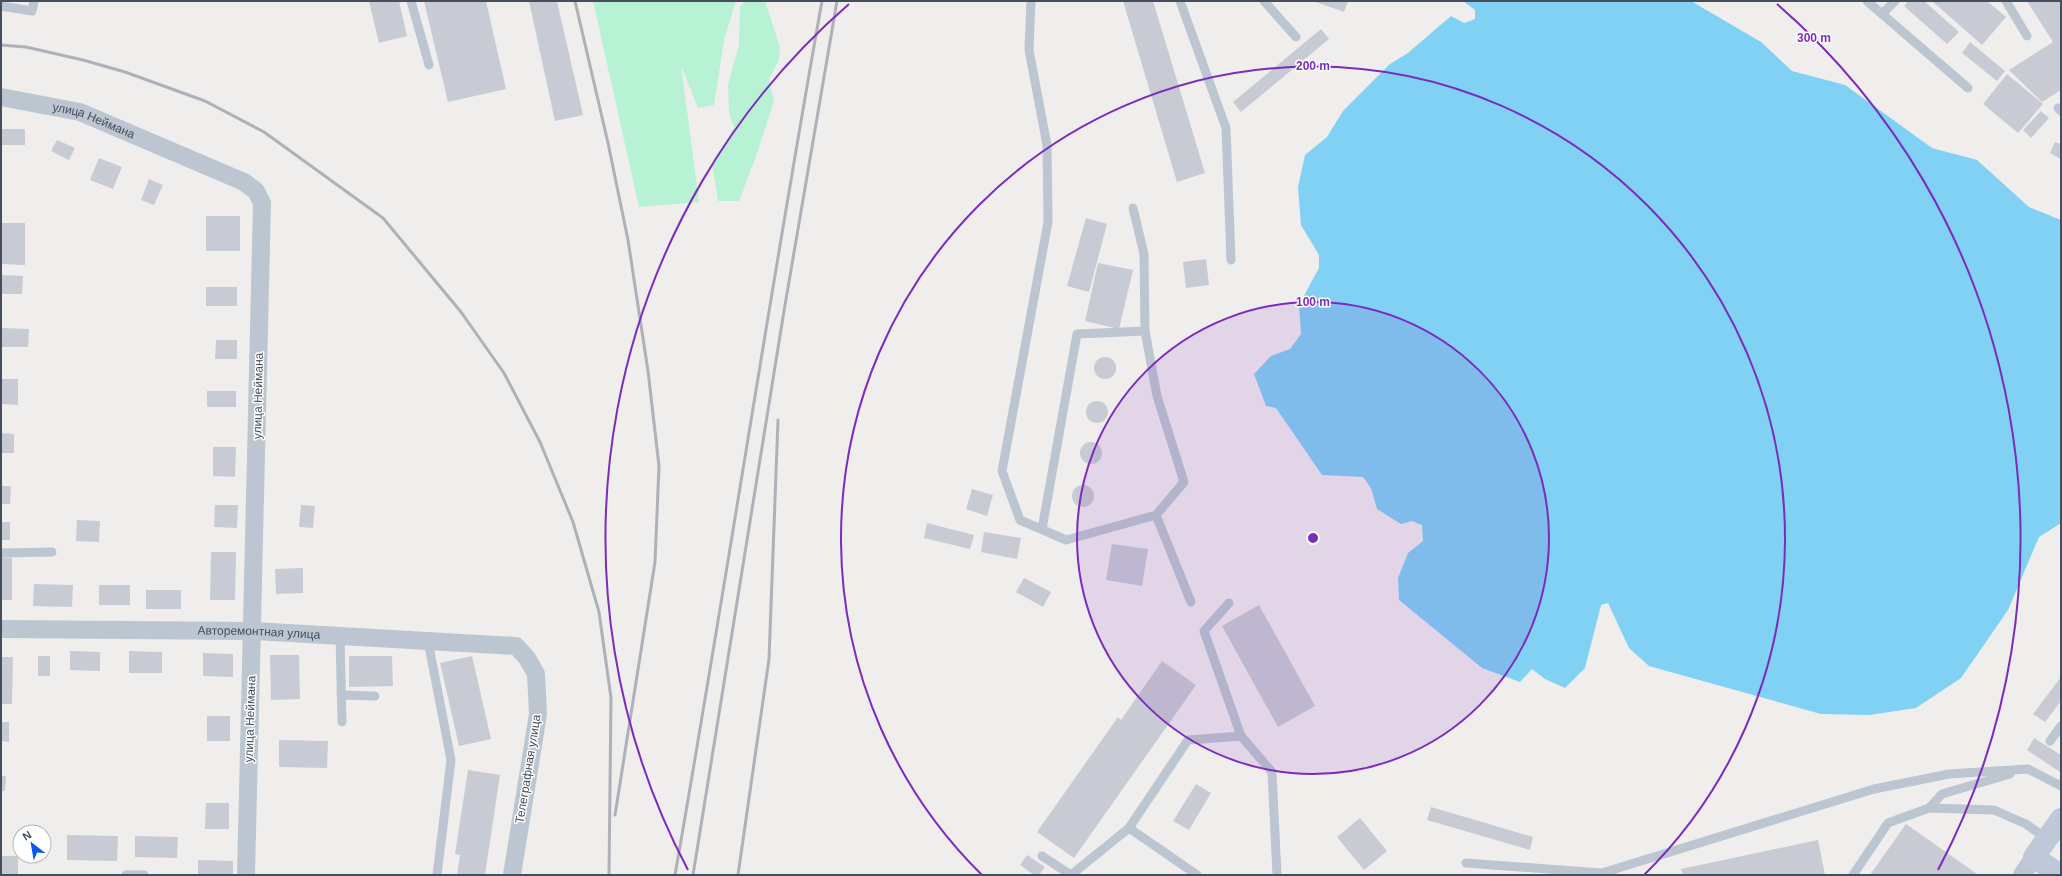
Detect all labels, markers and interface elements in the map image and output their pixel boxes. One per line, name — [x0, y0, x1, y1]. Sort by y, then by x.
text: 300 m — [1797, 31, 1831, 45]
text: 200 m — [1296, 59, 1330, 73]
street label: улица Неймана — [51, 100, 137, 142]
text: 100 m — [1296, 295, 1330, 309]
street label: улица Неймана — [250, 352, 266, 439]
centre of rings — [1306, 531, 1320, 545]
street label: Авторемонтная улица — [198, 624, 321, 642]
street label: улица Неймана — [241, 675, 259, 763]
street label: Телеграфная улица — [512, 713, 544, 825]
north arrow — [12, 824, 52, 864]
text: N — [20, 828, 33, 843]

